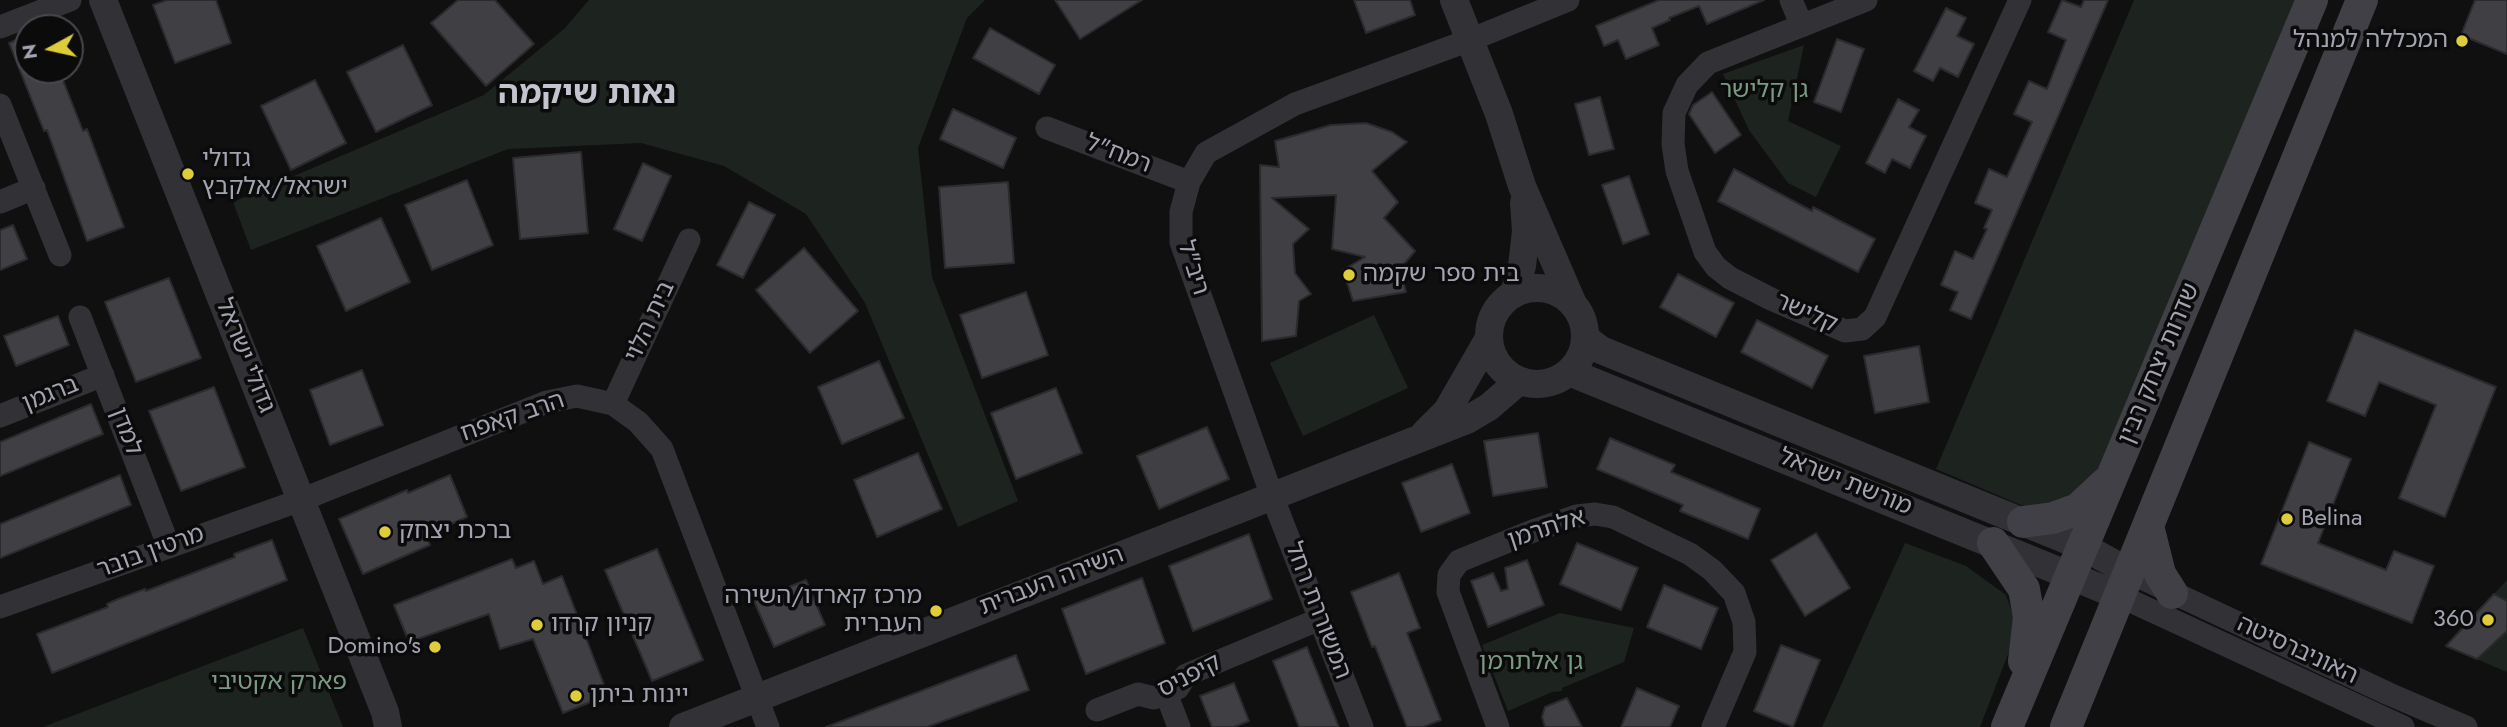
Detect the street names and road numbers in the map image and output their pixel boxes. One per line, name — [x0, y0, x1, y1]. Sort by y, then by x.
street label: רמח"ל — [1081, 129, 1155, 181]
street label: ריב"ל — [1170, 237, 1214, 299]
street label: בית הלוי — [620, 277, 682, 367]
street label: שדרות יצחק רבין — [2113, 279, 2207, 449]
street label: קלישר — [1771, 288, 1841, 340]
street label: גדולי ישראל — [208, 295, 280, 417]
street label: ברגמן — [19, 371, 83, 419]
street label: הרב קאפח — [457, 387, 569, 449]
street label: למדן — [103, 404, 147, 460]
street label: מורשת ישראל — [1774, 443, 1916, 523]
street label: אלתרמן — [1505, 504, 1589, 556]
street label: מרטין בובר — [94, 520, 208, 586]
street label: המשוררת רחל — [1278, 539, 1356, 683]
street label: השירה העברית — [976, 541, 1128, 623]
street label: האוניברסיטה — [2232, 611, 2362, 691]
street label: קיפניס — [1154, 649, 1226, 705]

